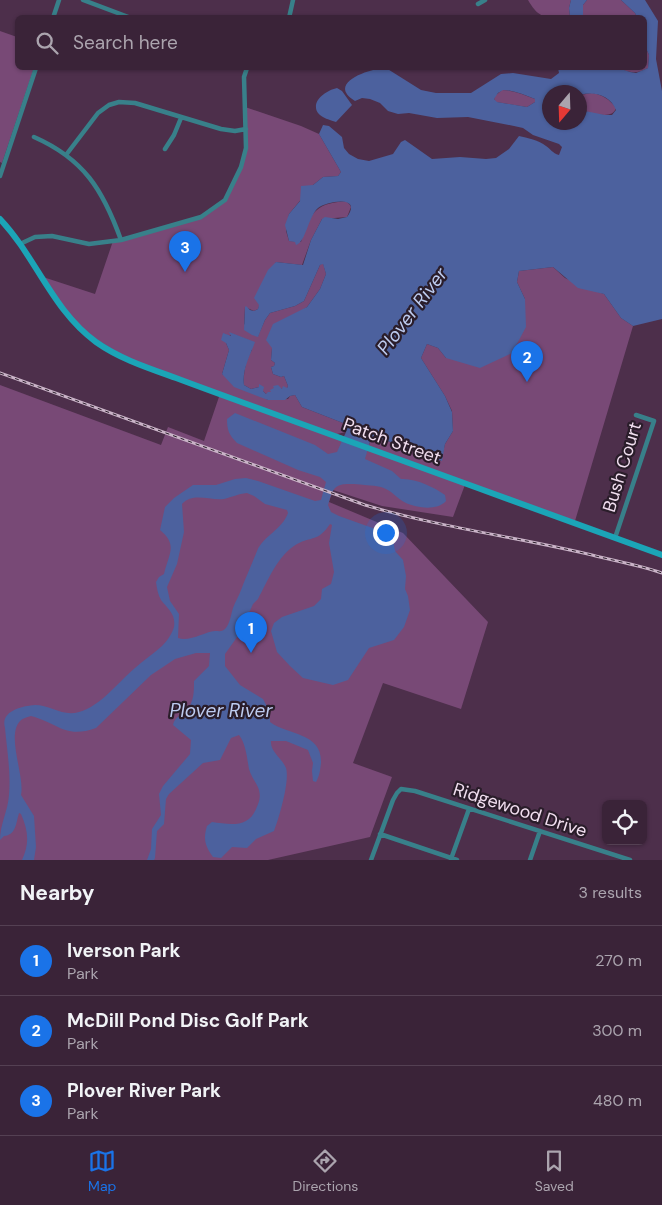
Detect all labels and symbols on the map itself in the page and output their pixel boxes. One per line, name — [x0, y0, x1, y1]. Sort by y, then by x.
north arrow — [542, 85, 587, 130]
pin: 3 — [169, 231, 201, 272]
water label: Plover River — [371, 262, 454, 360]
pin: 2 — [511, 341, 543, 382]
street label: Patch Street — [340, 412, 444, 470]
street label: Bush Court — [597, 419, 647, 515]
your location — [373, 520, 399, 546]
pin: 1 — [235, 612, 267, 653]
water label: Plover River — [169, 698, 273, 723]
street label: Ridgewood Drive — [450, 777, 590, 843]

